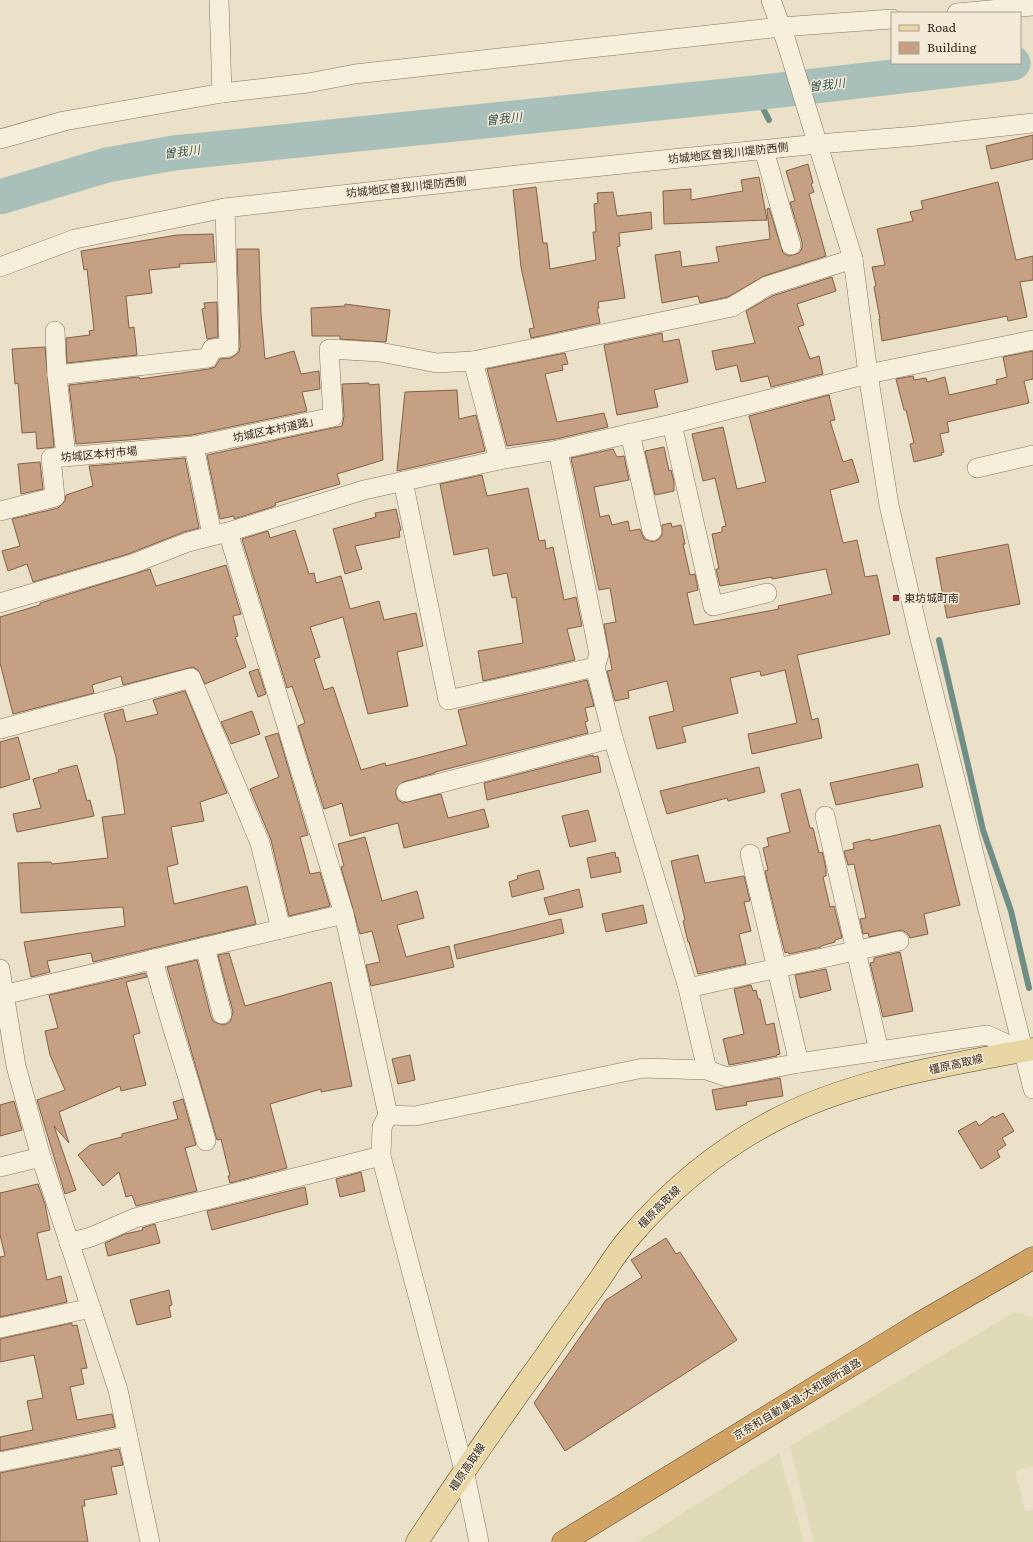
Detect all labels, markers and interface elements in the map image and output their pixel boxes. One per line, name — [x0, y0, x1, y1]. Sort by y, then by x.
legend — [891, 12, 1021, 64]
text: Road — [927, 18, 957, 36]
text: Building — [927, 38, 977, 56]
water label: 曽我川 — [808, 73, 848, 95]
water label: 曽我川 — [485, 107, 525, 129]
street label: 坊城地区曽我川堤防西側 — [667, 138, 789, 166]
water label: 曽我川 — [163, 140, 203, 162]
street label: 坊城地区曽我川堤防西側 — [345, 172, 467, 200]
street label: 坊城区本村道路」 — [231, 411, 320, 445]
street label: 坊城区本村市場 — [60, 442, 138, 464]
place label: 東坊城町南 — [904, 589, 959, 605]
marker: 東坊城町南 — [891, 593, 901, 603]
street label: 橿原高取線 — [927, 1049, 984, 1077]
street label: 橿原高取線 — [633, 1181, 683, 1231]
street label: 京奈和自動車道;大和御所道路 — [730, 1354, 863, 1443]
street label: 橿原高取線 — [444, 1439, 488, 1494]

